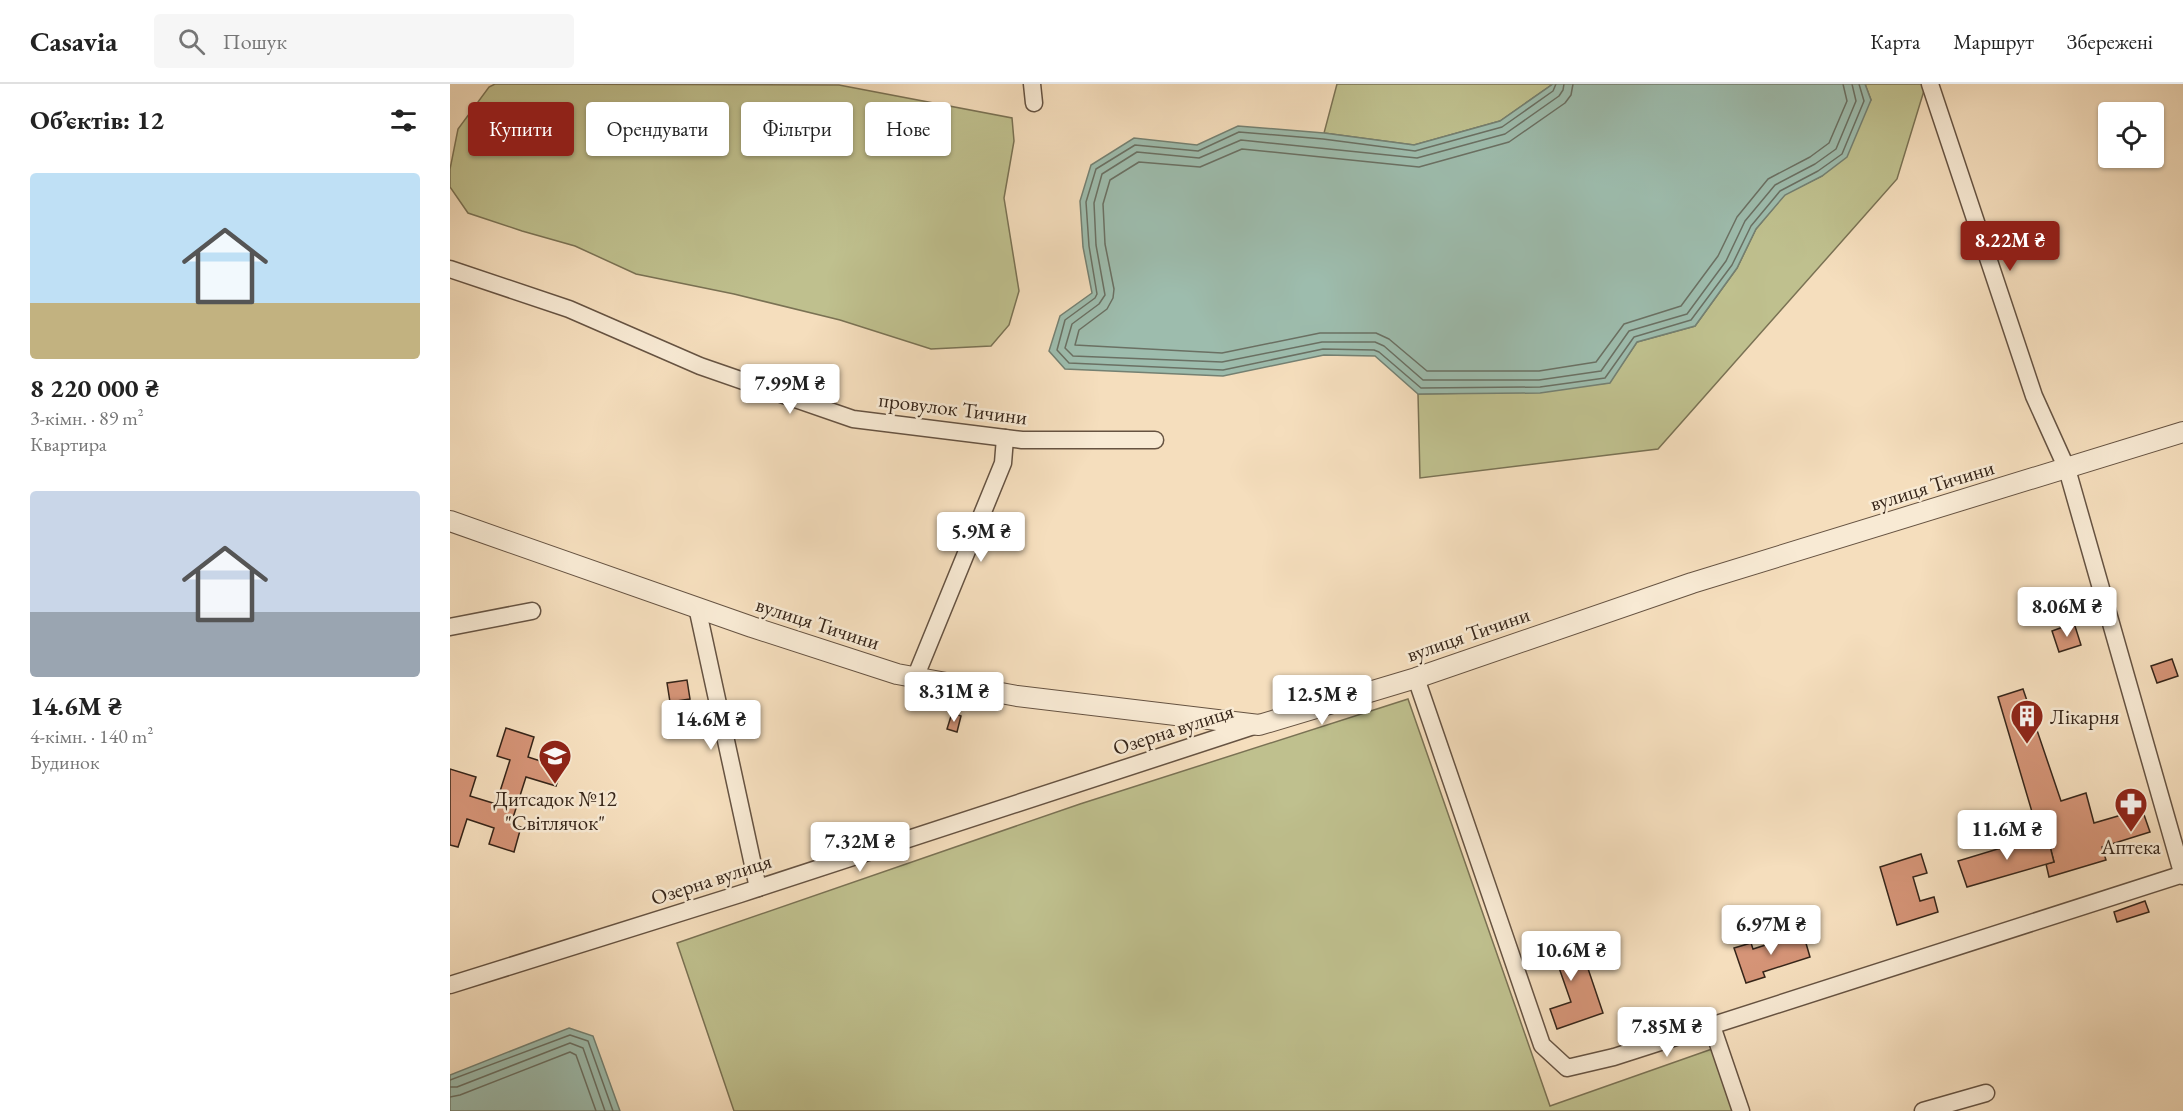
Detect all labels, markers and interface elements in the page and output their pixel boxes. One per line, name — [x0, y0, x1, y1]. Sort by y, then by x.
search box — [154, 14, 574, 68]
text: Casavia — [30, 23, 118, 59]
icon: search — [175, 25, 208, 58]
text: Пошук — [223, 27, 287, 56]
text: Карта — [1870, 28, 1920, 55]
text: Маршрут — [1953, 28, 2034, 55]
text: Збережені — [2067, 28, 2153, 55]
chip: Купити — [468, 102, 574, 156]
chip: Орендувати — [586, 102, 729, 156]
chip: Фільтри — [741, 102, 853, 156]
chip: Нове — [865, 102, 951, 156]
map controls — [2098, 102, 2164, 168]
button: locate — [2098, 102, 2164, 168]
text: Об’єктів: 12 — [30, 103, 164, 137]
icon: filters — [387, 104, 420, 137]
icon: home — [171, 212, 279, 320]
pin: 8.22M ₴ — [1955, 221, 2065, 272]
text: 8.22M ₴ — [1975, 227, 2045, 253]
pin: 7.99M ₴ — [735, 364, 845, 415]
text: 7.99M ₴ — [755, 370, 825, 396]
text: 8 220 000 ₴ — [30, 371, 159, 405]
street label: провулок Тичини — [877, 385, 1029, 431]
text: 3-кімн. · 89 m² — [30, 405, 144, 431]
text: Квартира — [30, 431, 107, 457]
street label: вулиця Тичини — [1867, 453, 1997, 517]
pin: 5.9M ₴ — [932, 512, 1030, 563]
text: 5.9M ₴ — [951, 518, 1011, 544]
icon: home — [171, 530, 279, 638]
pin: 8.06M ₴ — [2012, 587, 2122, 638]
street label: вулиця Тичини — [753, 590, 883, 656]
text: 8.06M ₴ — [2032, 593, 2102, 619]
street label: вулиця Тичини — [1403, 600, 1533, 668]
pin: 8.31M ₴ — [899, 672, 1009, 723]
pin: 12.5M ₴ — [1267, 675, 1377, 726]
text: 8.31M ₴ — [919, 678, 989, 704]
text: 12.5M ₴ — [1287, 681, 1357, 707]
text: 14.6M ₴ — [30, 689, 122, 723]
street label: Озерна вулиця — [1109, 697, 1237, 761]
building icon: Лікарня — [2009, 698, 2045, 745]
pin: 14.6M ₴ — [656, 700, 766, 751]
place label: Лікарня — [2050, 703, 2119, 730]
text: 14.6M ₴ — [676, 706, 746, 732]
text: 4-кімн. · 140 m² — [30, 723, 153, 749]
school or university icon: Дитсадок №12 "Світлячок" — [537, 738, 573, 785]
text: Будинок — [30, 749, 100, 775]
place label: Дитсадок №12 "Світлячок" — [493, 785, 617, 836]
pharmacy icon: Аптека — [2113, 786, 2149, 833]
pin: 11.6M ₴ — [1952, 810, 2062, 861]
text: 11.6M ₴ — [1972, 816, 2042, 842]
pin: 7.32M ₴ — [805, 822, 915, 873]
text: 7.32M ₴ — [825, 828, 895, 854]
place label: Аптека — [2100, 833, 2162, 860]
street label: Озерна вулиця — [647, 847, 775, 911]
pin: 6.97M ₴ — [1716, 905, 1826, 956]
text: 6.97M ₴ — [1736, 911, 1806, 937]
pin: 10.6M ₴ — [1516, 931, 1626, 982]
text: 10.6M ₴ — [1536, 937, 1606, 963]
pin: 7.85M ₴ — [1612, 1007, 1722, 1058]
text: 7.85M ₴ — [1632, 1013, 1702, 1039]

